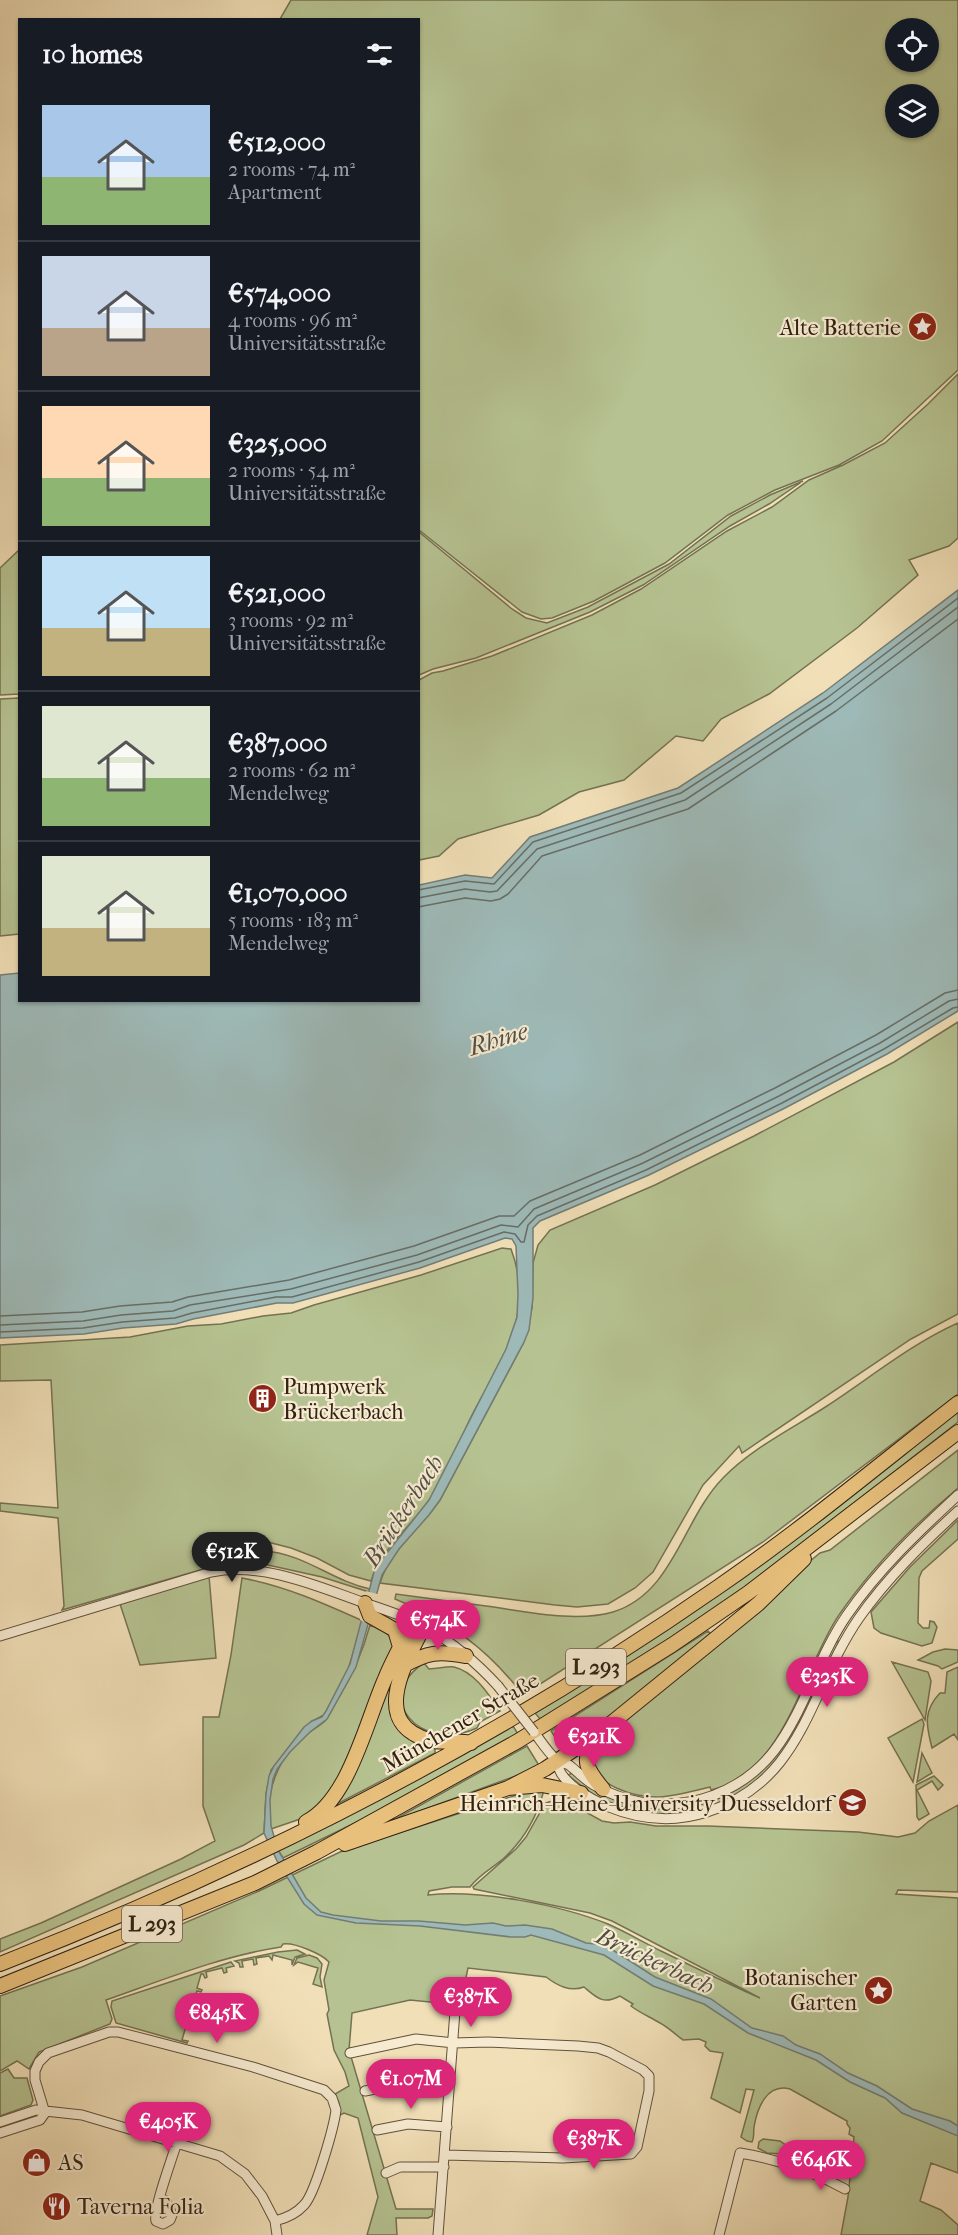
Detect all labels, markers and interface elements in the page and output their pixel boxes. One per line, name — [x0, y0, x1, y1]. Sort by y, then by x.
map controls — [885, 18, 939, 138]
button: locate — [885, 18, 939, 72]
icon: filters — [363, 38, 396, 71]
text: 10 homes — [42, 39, 143, 70]
button: layers — [885, 84, 939, 138]
text: €512,000 — [228, 127, 326, 158]
icon: home — [90, 129, 162, 201]
text: 2 rooms · 74 m² — [228, 158, 355, 181]
text: Apartment — [228, 181, 322, 204]
text: €574,000 — [228, 278, 331, 309]
icon: home — [90, 280, 162, 352]
text: 4 rooms · 96 m² — [228, 309, 357, 332]
place icon: Alte Batterie — [906, 311, 938, 343]
place label: Alte Batterie — [779, 315, 901, 341]
text: Universitätsstraße — [228, 332, 386, 355]
text: €325,000 — [228, 428, 327, 459]
icon: home — [90, 430, 162, 502]
text: 2 rooms · 54 m² — [228, 459, 355, 482]
text: Universitätsstraße — [228, 482, 386, 505]
text: €521,000 — [228, 578, 326, 609]
icon: home — [90, 580, 162, 652]
text: 3 rooms · 92 m² — [228, 609, 353, 632]
text: Universitätsstraße — [228, 632, 386, 655]
text: €387,000 — [228, 728, 328, 759]
icon: home — [90, 730, 162, 802]
text: 2 rooms · 62 m² — [228, 759, 355, 782]
text: Mendelweg — [228, 782, 329, 805]
text: €1,070,000 — [228, 878, 348, 909]
icon: home — [90, 880, 162, 952]
text: 5 rooms · 183 m² — [228, 909, 358, 932]
text: Mendelweg — [228, 932, 329, 955]
water label: Rhine — [463, 1016, 532, 1062]
place label: Pumpwerk Brückerbach — [283, 1374, 404, 1425]
building icon: Pumpwerk Brückerbach — [246, 1383, 278, 1415]
water label: Brückerbach — [356, 1450, 449, 1573]
pin: €512K — [190, 1532, 274, 1583]
text: €512K — [206, 1540, 258, 1563]
pin: €574K — [396, 1600, 480, 1651]
text: €574K — [410, 1608, 466, 1631]
road number: L 293 — [566, 1649, 626, 1685]
pin: €325K — [785, 1657, 869, 1708]
text: €325K — [800, 1665, 854, 1688]
street label: Münchener Straße — [377, 1667, 544, 1778]
pin: €521K — [552, 1717, 636, 1768]
text: €521K — [568, 1725, 620, 1748]
school or university icon: Heinrich-Heine-University Duesseldorf — [837, 1787, 869, 1819]
place label: Heinrich-Heine-University Duesseldorf — [459, 1791, 837, 1817]
road number: L 293 — [122, 1906, 182, 1942]
water label: Brückerbach — [590, 1921, 718, 2000]
place label: Botanischer Garten — [744, 1965, 858, 2016]
place icon: Botanischer Garten — [862, 1974, 894, 2006]
pin: €387K — [429, 1977, 513, 2028]
text: €387K — [444, 1985, 498, 2008]
pin: €845K — [175, 1993, 259, 2044]
text: €845K — [189, 2001, 245, 2024]
pin: €1.07M — [362, 2059, 460, 2110]
text: €1.07M — [380, 2067, 442, 2090]
pin: €405K — [126, 2102, 210, 2153]
text: €405K — [139, 2110, 197, 2133]
pin: €387K — [552, 2119, 636, 2170]
text: €387K — [567, 2127, 621, 2150]
pin: €646K — [779, 2140, 863, 2191]
shop icon: AS — [21, 2146, 53, 2178]
text: €646K — [791, 2148, 851, 2171]
place label: AS — [57, 2150, 84, 2176]
restaurant icon: Taverna Folia — [40, 2190, 72, 2222]
place label: Taverna Folia — [77, 2194, 204, 2220]

